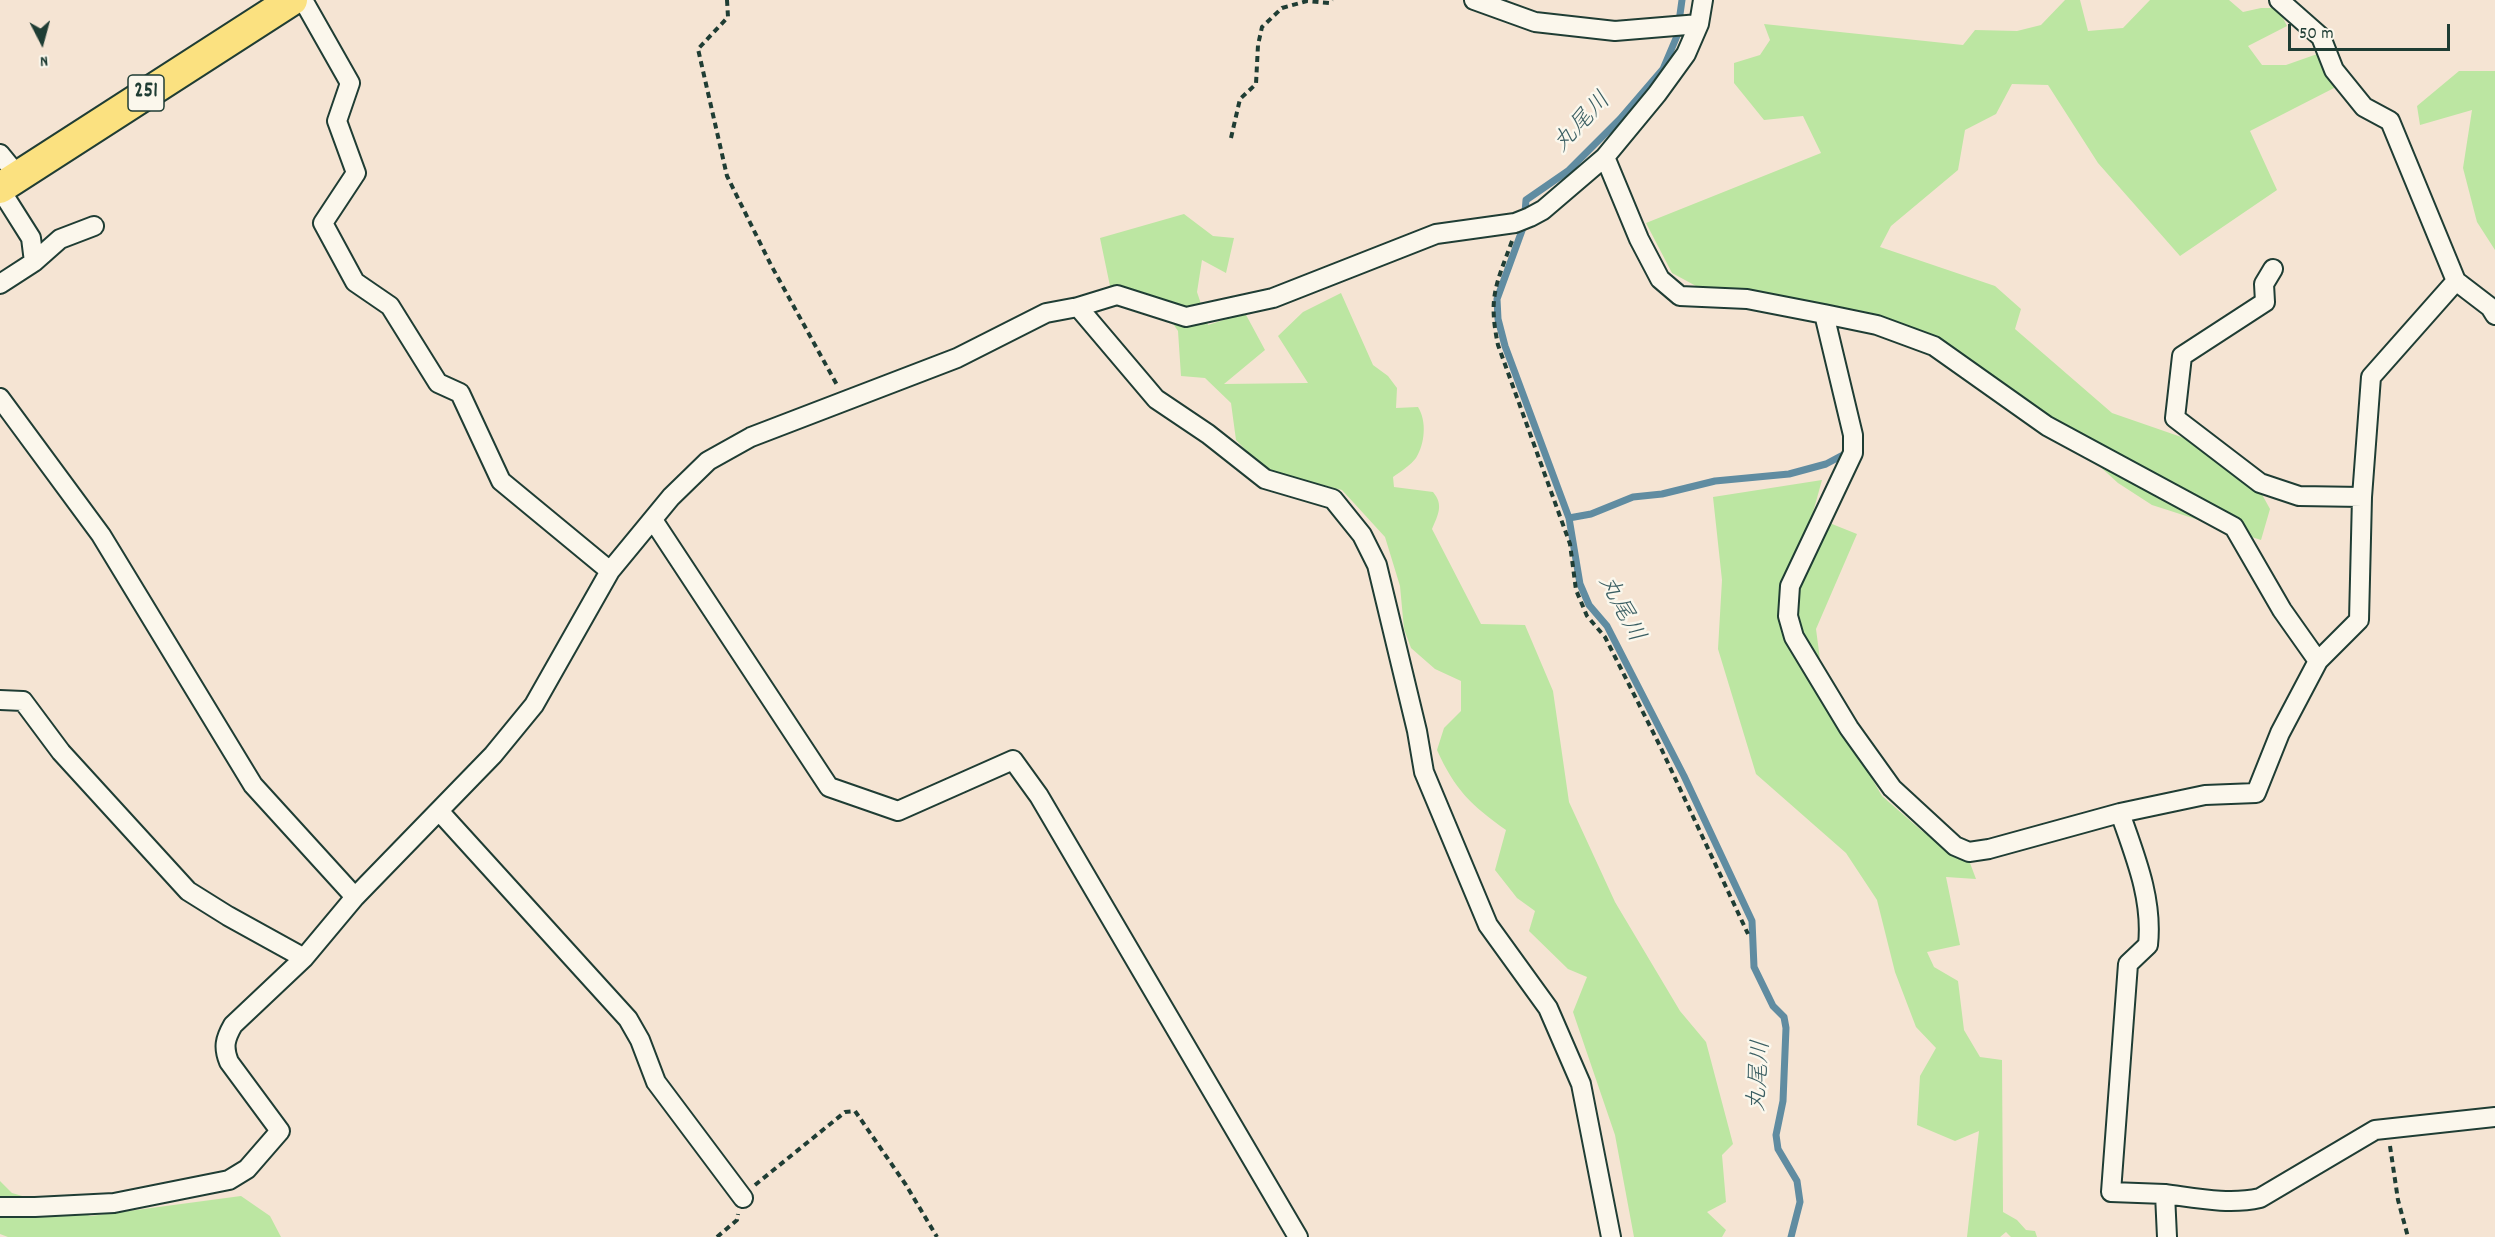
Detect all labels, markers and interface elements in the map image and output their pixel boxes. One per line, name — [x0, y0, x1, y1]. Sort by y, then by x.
north arrow — [12, 12, 72, 72]
scale bar — [2291, 12, 2453, 50]
text: 50 m — [2299, 22, 2334, 47]
text: N — [39, 49, 49, 72]
road number: 251 — [128, 75, 164, 111]
water label: 丸尾川 — [1549, 88, 1619, 160]
water label: 丸尾川 — [1589, 571, 1649, 649]
water label: 丸尾川 — [1745, 1039, 1779, 1113]

